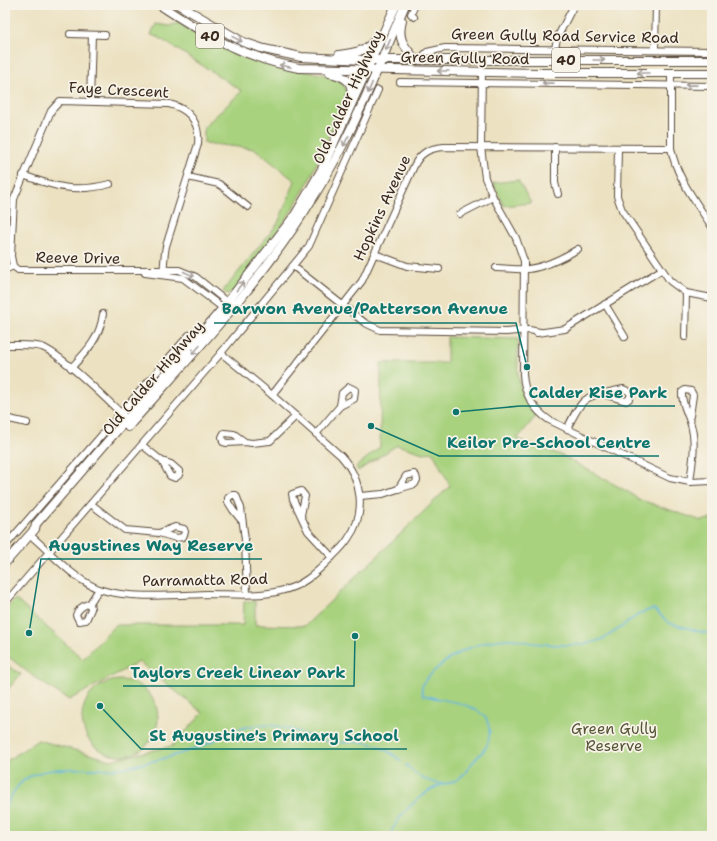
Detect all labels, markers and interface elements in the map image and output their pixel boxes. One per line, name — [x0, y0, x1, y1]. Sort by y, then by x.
road number: 40 — [196, 24, 224, 48]
street label: Green Gully Road Service Road — [451, 24, 680, 48]
street label: Old Calder Highway — [308, 27, 388, 167]
one-way arrow — [231, 35, 243, 43]
one-way arrow — [384, 38, 391, 50]
street label: Green Gully Road — [400, 47, 530, 69]
road number: 40 — [552, 48, 580, 72]
one-way arrow — [592, 56, 605, 64]
one-way arrow — [279, 61, 292, 69]
one-way arrow — [437, 67, 450, 75]
one-way arrow — [637, 69, 650, 77]
street label: Faye Crescent — [68, 77, 170, 103]
one-way arrow — [542, 79, 555, 87]
one-way arrow — [685, 81, 698, 89]
one-way arrow — [365, 82, 373, 94]
one-way arrow — [342, 135, 349, 147]
street label: Hopkins Avenue — [349, 152, 415, 264]
street label: Reeve Drive — [35, 247, 121, 269]
one-way arrow — [183, 271, 195, 278]
one-way arrow — [236, 280, 245, 291]
callout: Barwon Avenue/Patterson Avenue — [214, 295, 516, 323]
text: Barwon Avenue/Patterson Avenue — [222, 298, 509, 319]
street label: Old Calder Highway — [98, 316, 208, 440]
one-way arrow — [191, 345, 201, 355]
callout: Calder Rise Park — [520, 378, 675, 406]
text: Calder Rise Park — [528, 382, 668, 403]
callout: Keilor Pre-School Centre — [439, 428, 659, 456]
text: Keilor Pre-School Centre — [447, 432, 651, 453]
callout: Augustines Way Reserve — [41, 531, 262, 559]
text: Augustines Way Reserve — [48, 535, 254, 556]
street label: Parramatta Road — [142, 569, 268, 591]
callout: Taylors Creek Linear Park — [123, 658, 354, 686]
text: Taylors Creek Linear Park — [130, 662, 346, 683]
park label: Green Gully Reserve — [571, 719, 657, 756]
callout: St Augustine's Primary School — [141, 721, 407, 749]
text: St Augustine's Primary School — [149, 725, 399, 746]

